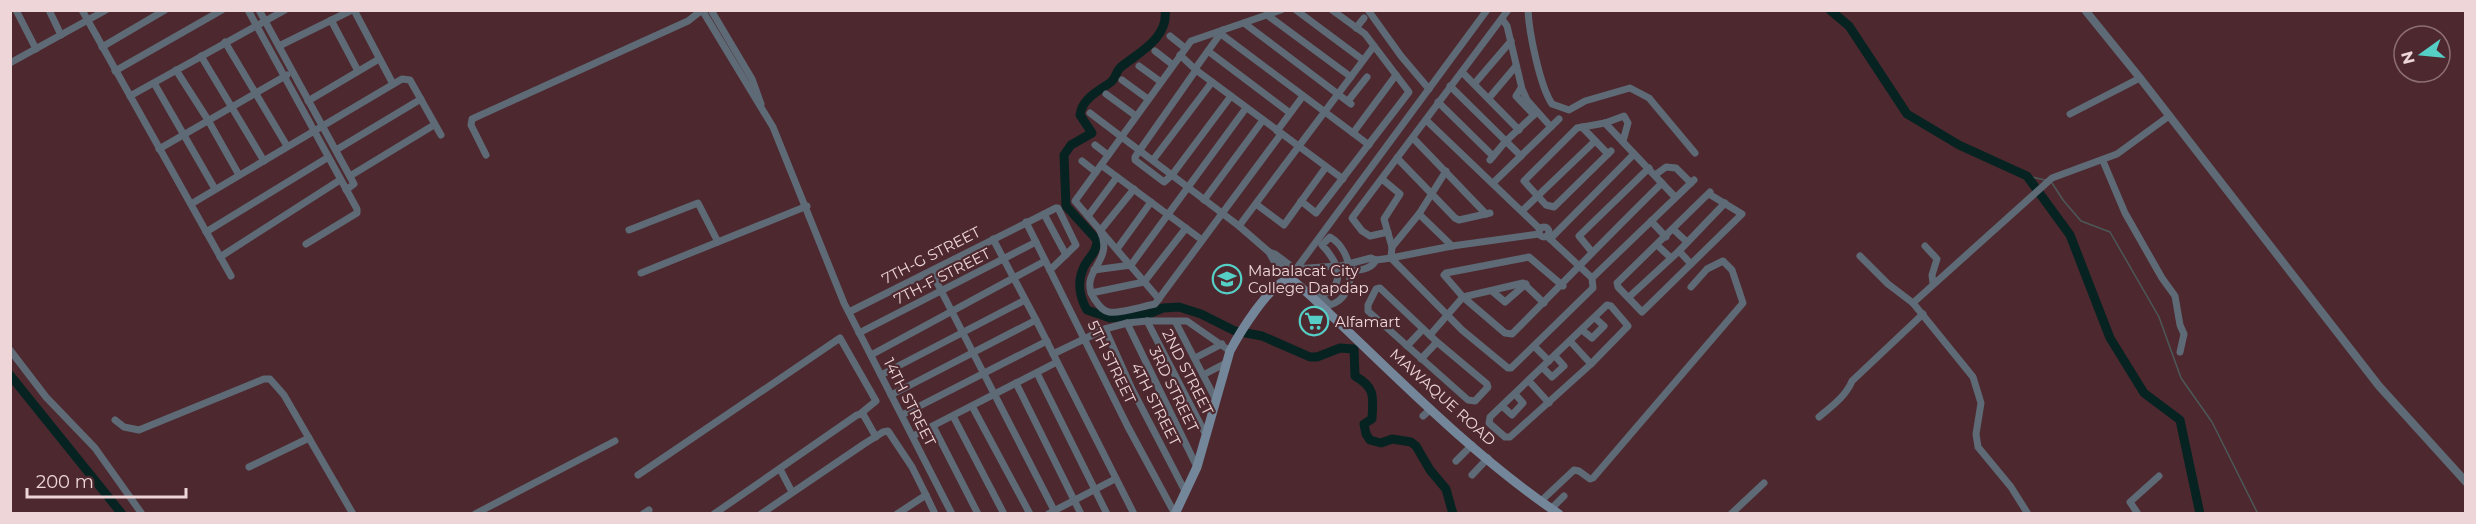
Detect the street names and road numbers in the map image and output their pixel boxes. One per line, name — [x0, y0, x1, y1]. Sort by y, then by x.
street label: 7TH-G STREET — [878, 222, 984, 288]
street label: 7TH-F STREET — [890, 243, 994, 309]
street label: 5TH STREET — [1084, 317, 1140, 407]
street label: 2ND STREET — [1158, 326, 1218, 419]
street label: 3RD STREET — [1145, 343, 1203, 435]
street label: MAWAQUE ROAD — [1386, 344, 1500, 450]
street label: 14TH STREET — [880, 355, 941, 450]
street label: 4TH STREET — [1127, 359, 1185, 449]

